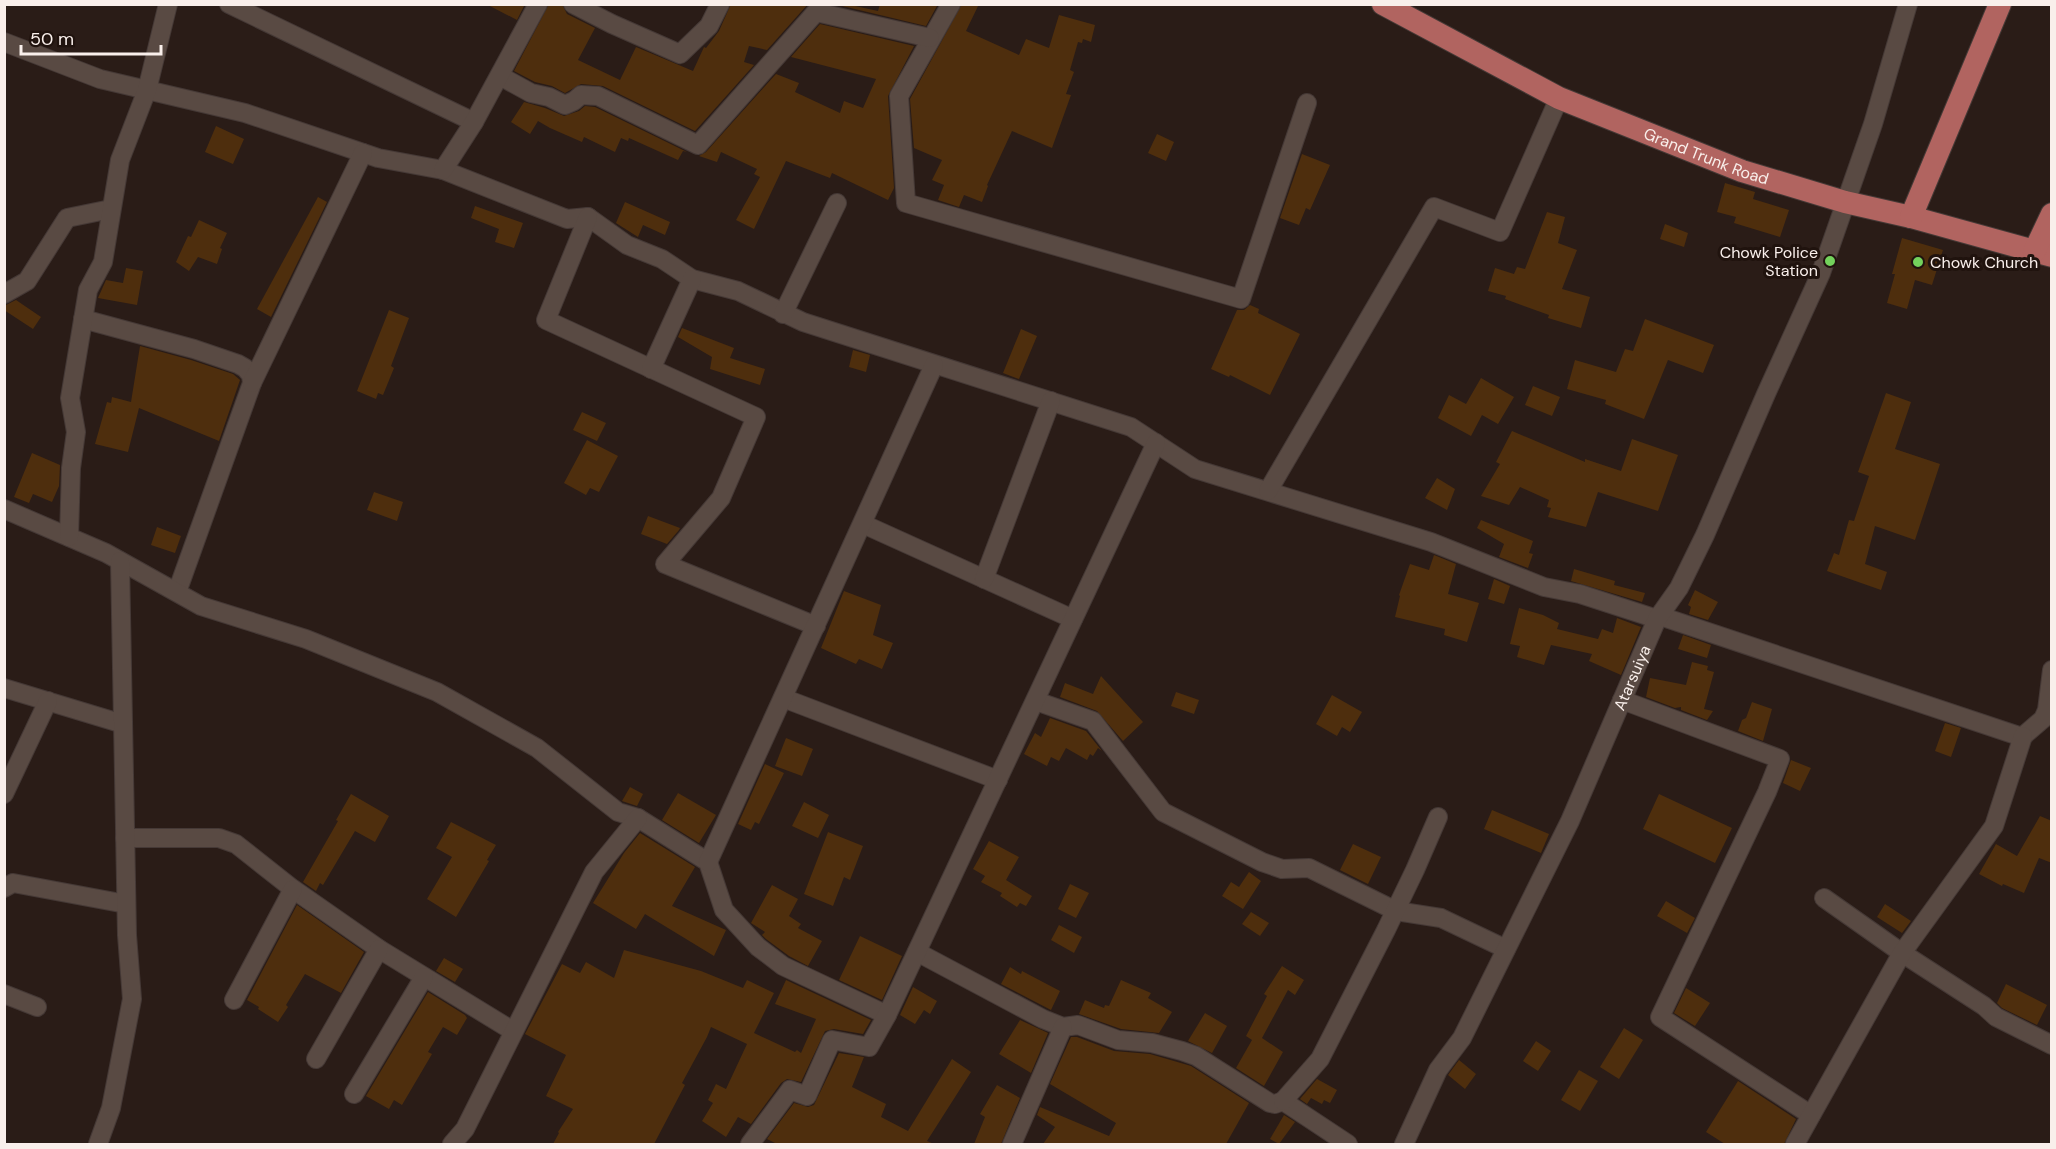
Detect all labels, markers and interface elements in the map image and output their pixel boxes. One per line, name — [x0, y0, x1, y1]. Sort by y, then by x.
scale bar — [21, 18, 160, 56]
text: 50 m — [30, 27, 74, 51]
street label: Grand Trunk Road — [1641, 123, 1771, 189]
place label: Chowk Police Station — [1720, 242, 1818, 281]
place label: Chowk Church — [1930, 252, 2038, 273]
marker: Chowk Police Station — [1823, 254, 1837, 268]
marker: Chowk Church — [1911, 255, 1925, 269]
street label: Atarsuiya — [1609, 642, 1656, 714]

